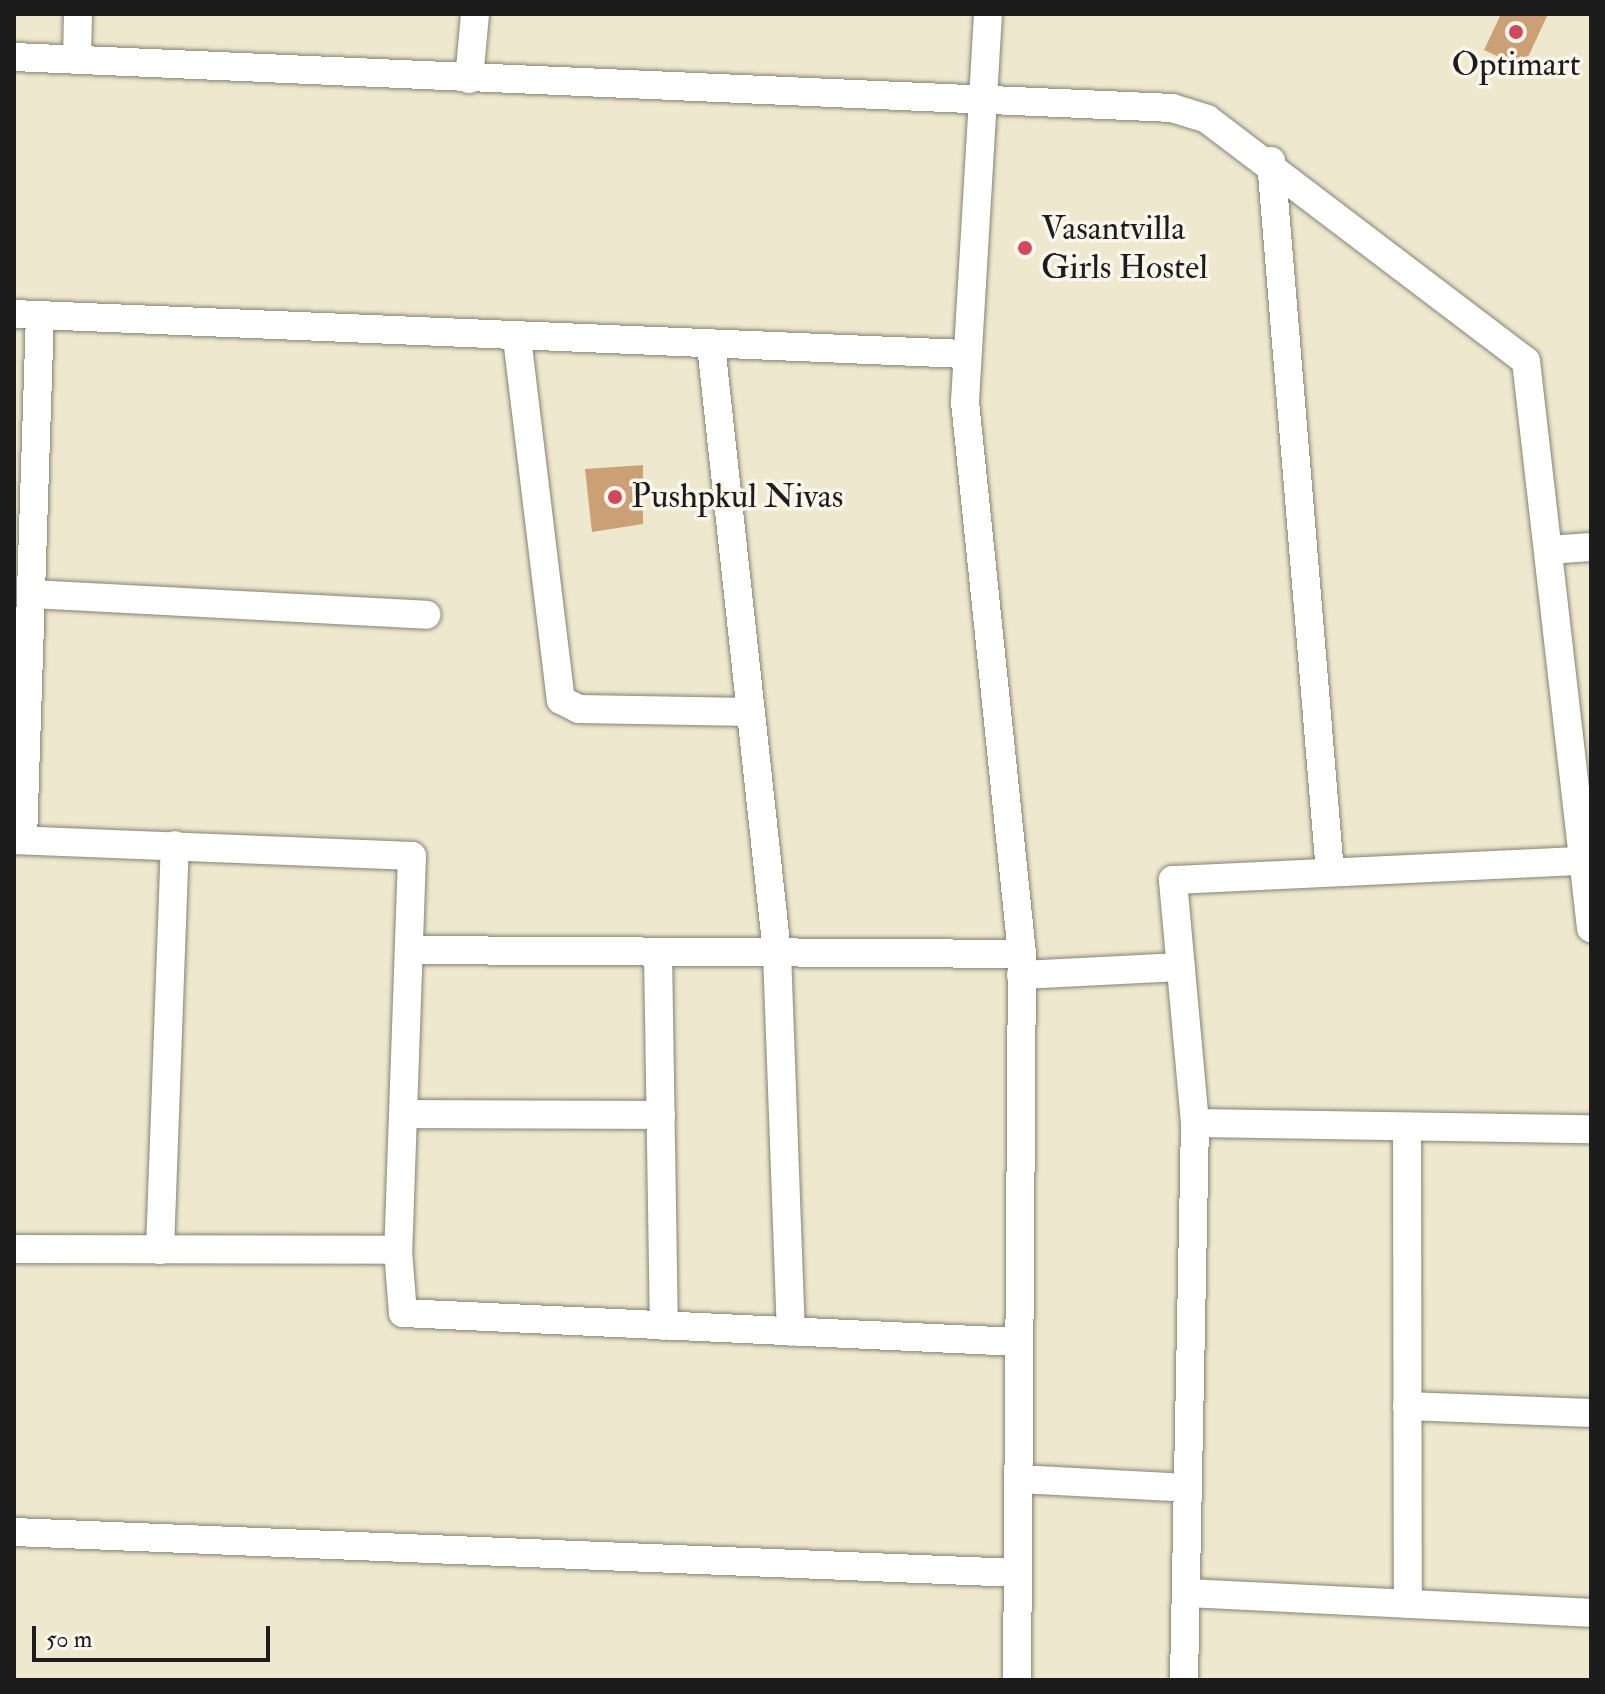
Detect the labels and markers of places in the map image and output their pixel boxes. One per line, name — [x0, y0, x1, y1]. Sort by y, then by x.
marker: Optimart — [1507, 23, 1525, 41]
place label: Optimart — [1452, 45, 1580, 85]
place label: Vasantvilla Girls Hostel — [1041, 208, 1208, 288]
marker: Vasantvilla Girls Hostel — [1016, 239, 1034, 257]
place label: Pushpkul Nivas — [631, 477, 844, 517]
marker: Pushpkul Nivas — [606, 488, 624, 506]

